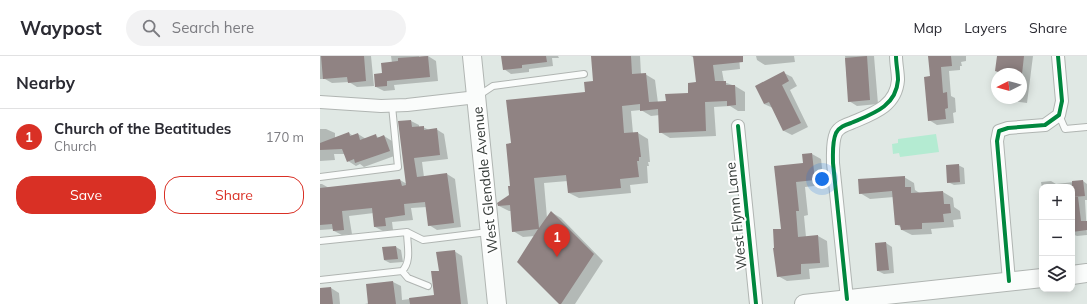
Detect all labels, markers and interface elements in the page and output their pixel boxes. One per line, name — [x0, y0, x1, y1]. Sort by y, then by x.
search box — [126, 10, 406, 46]
text: Waypost — [20, 16, 102, 40]
icon: search — [140, 17, 162, 39]
text: Search here — [172, 18, 254, 37]
text: Map — [913, 19, 942, 37]
text: Layers — [964, 19, 1007, 37]
text: Share — [1029, 19, 1067, 37]
north arrow — [991, 68, 1027, 104]
text: Nearby — [16, 72, 75, 93]
street label: West Glendale Avenue — [468, 106, 502, 254]
text: Church of the Beatitudes — [54, 119, 231, 138]
text: 1 — [25, 129, 33, 145]
text: 170 m — [266, 129, 304, 145]
text: Church — [54, 138, 97, 154]
street label: West Flynn Lane — [721, 161, 751, 271]
your location — [812, 169, 832, 189]
button: Save — [16, 176, 156, 214]
button: Share — [164, 176, 304, 214]
map controls — [1039, 184, 1075, 292]
button: + — [1039, 184, 1075, 220]
button: − — [1039, 220, 1075, 256]
pin: 1 — [544, 224, 570, 257]
button: layers — [1039, 256, 1075, 292]

